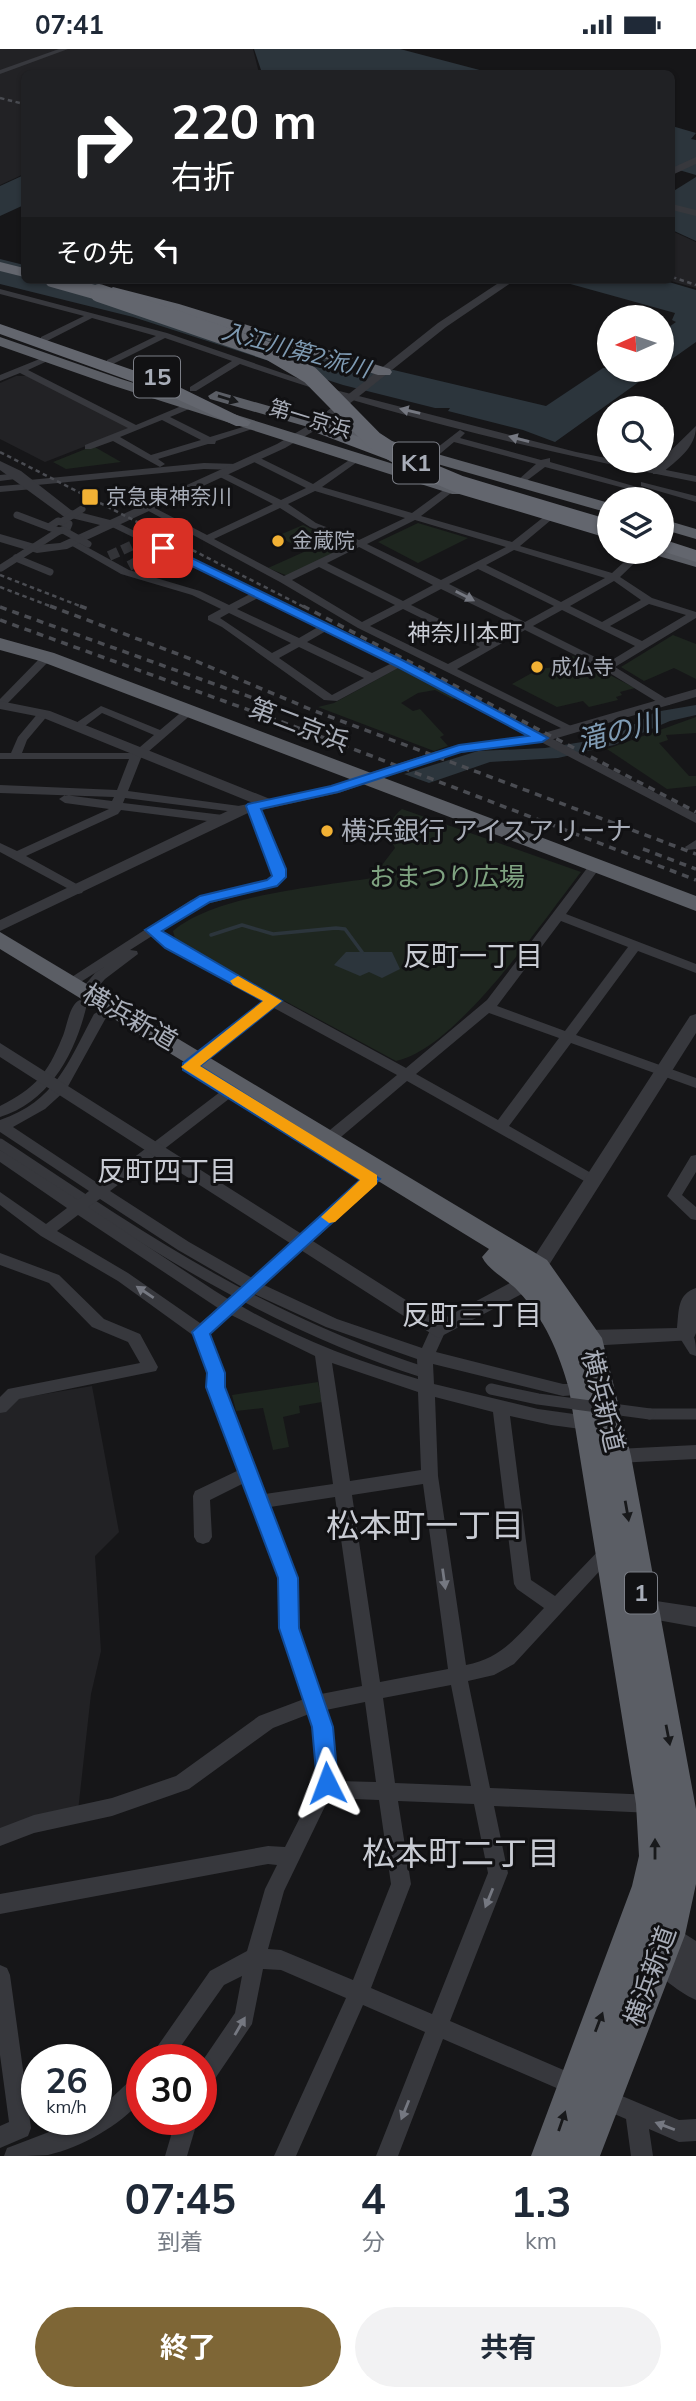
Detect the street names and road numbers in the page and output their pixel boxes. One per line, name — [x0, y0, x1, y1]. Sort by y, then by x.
road number: 15 — [134, 356, 180, 397]
street label: 第一京浜 — [266, 393, 354, 443]
road number: K1 — [393, 443, 439, 484]
street label: 第二京浜 — [245, 690, 354, 759]
street label: 横浜新道 — [77, 976, 184, 1057]
street label: 横浜新道 — [575, 1346, 632, 1455]
road number: 1 — [625, 1573, 657, 1613]
street label: 横浜新道 — [616, 1921, 683, 2030]

